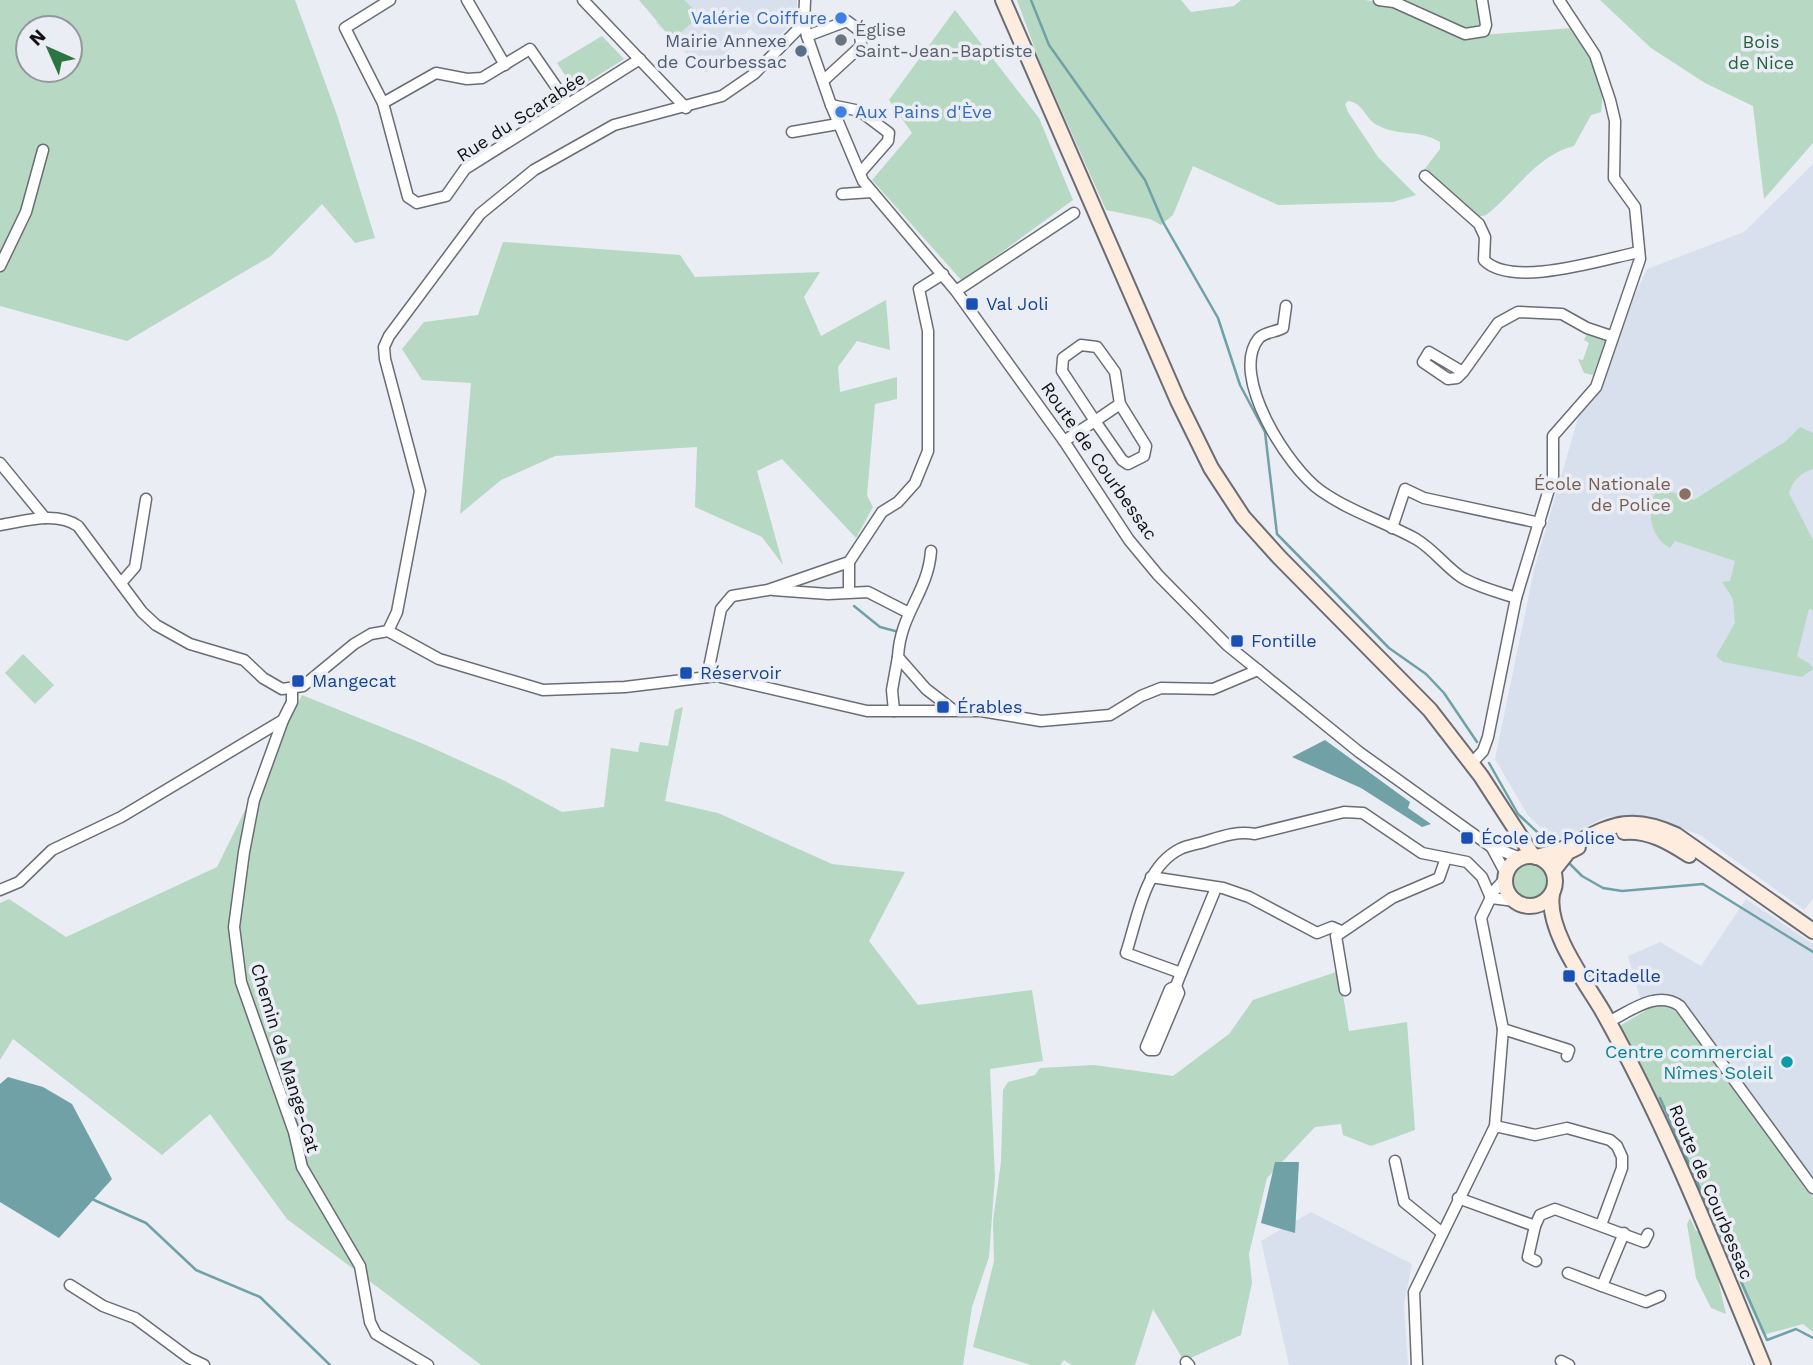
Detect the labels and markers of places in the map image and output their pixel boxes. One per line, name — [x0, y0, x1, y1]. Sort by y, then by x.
place label: Valérie Coiffure — [691, 7, 827, 28]
marker: Valérie Coiffure — [833, 10, 849, 26]
place label: Église Saint-Jean-Baptiste — [855, 19, 1033, 61]
place label: Mairie Annexe de Courbessac — [657, 30, 787, 72]
marker: Église Saint-Jean-Baptiste — [833, 32, 849, 48]
marker: Mairie Annexe de Courbessac — [793, 43, 809, 59]
place label: Aux Pains d'Ève — [855, 101, 992, 122]
marker: Aux Pains d'Ève — [833, 104, 849, 120]
place label: Val Joli — [986, 293, 1049, 314]
marker: Val Joli — [964, 296, 980, 312]
place label: École Nationale de Police — [1534, 473, 1671, 515]
marker: École Nationale de Police — [1677, 486, 1693, 502]
place label: Fontille — [1251, 630, 1317, 651]
marker: Fontille — [1229, 633, 1245, 649]
place label: Réservoir — [700, 662, 782, 683]
marker: Réservoir — [678, 665, 694, 681]
place label: Mangecat — [312, 670, 396, 691]
marker: Mangecat — [290, 673, 306, 689]
place label: Érables — [957, 696, 1022, 717]
marker: Érables — [935, 699, 951, 715]
place label: École de Police — [1481, 827, 1615, 848]
marker: École de Police — [1459, 830, 1475, 846]
place label: Citadelle — [1583, 965, 1661, 986]
marker: Citadelle — [1561, 968, 1577, 984]
place label: Centre commercial Nîmes Soleil — [1605, 1041, 1773, 1083]
marker: Centre commercial Nîmes Soleil — [1779, 1054, 1795, 1070]

